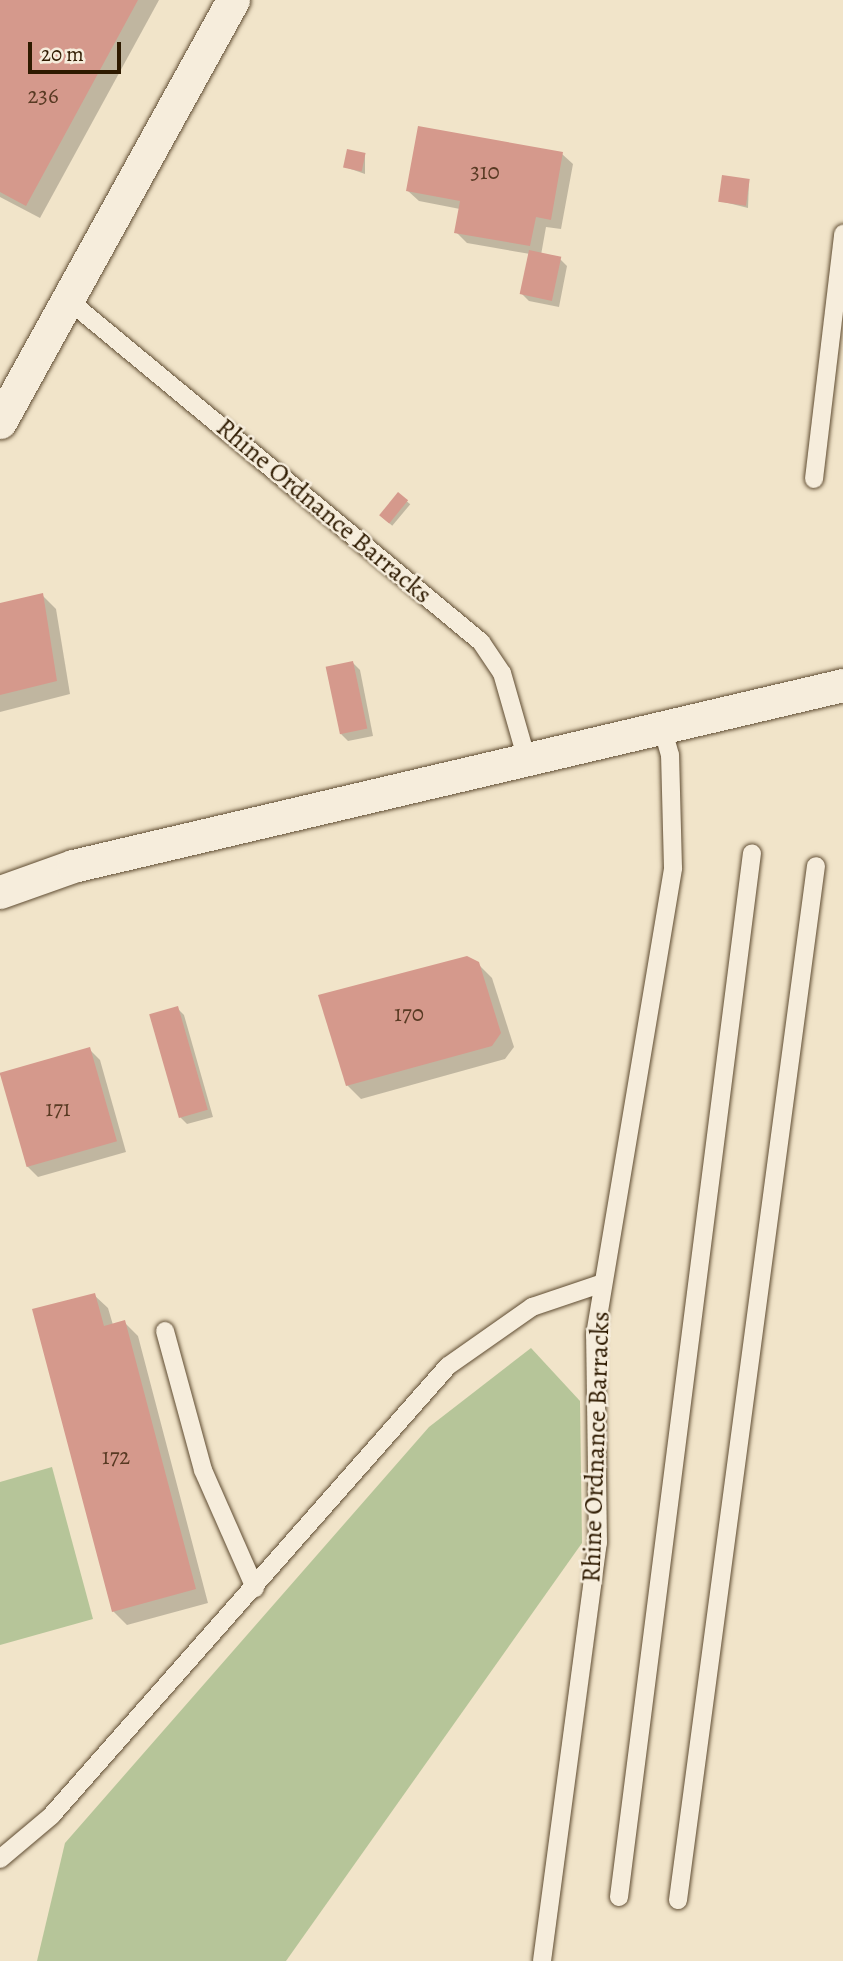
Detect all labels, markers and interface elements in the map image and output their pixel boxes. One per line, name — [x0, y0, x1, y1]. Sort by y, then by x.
scale bar — [32, 28, 124, 72]
text: 20 m — [41, 40, 84, 68]
house number: 236 — [27, 82, 59, 110]
house number: 310 — [470, 158, 500, 186]
street label: Rhine Ordnance Barracks — [210, 412, 438, 610]
house number: 170 — [394, 1000, 424, 1028]
house number: 171 — [45, 1095, 71, 1123]
street label: Rhine Ordnance Barracks — [576, 1311, 616, 1583]
house number: 172 — [102, 1443, 130, 1471]

